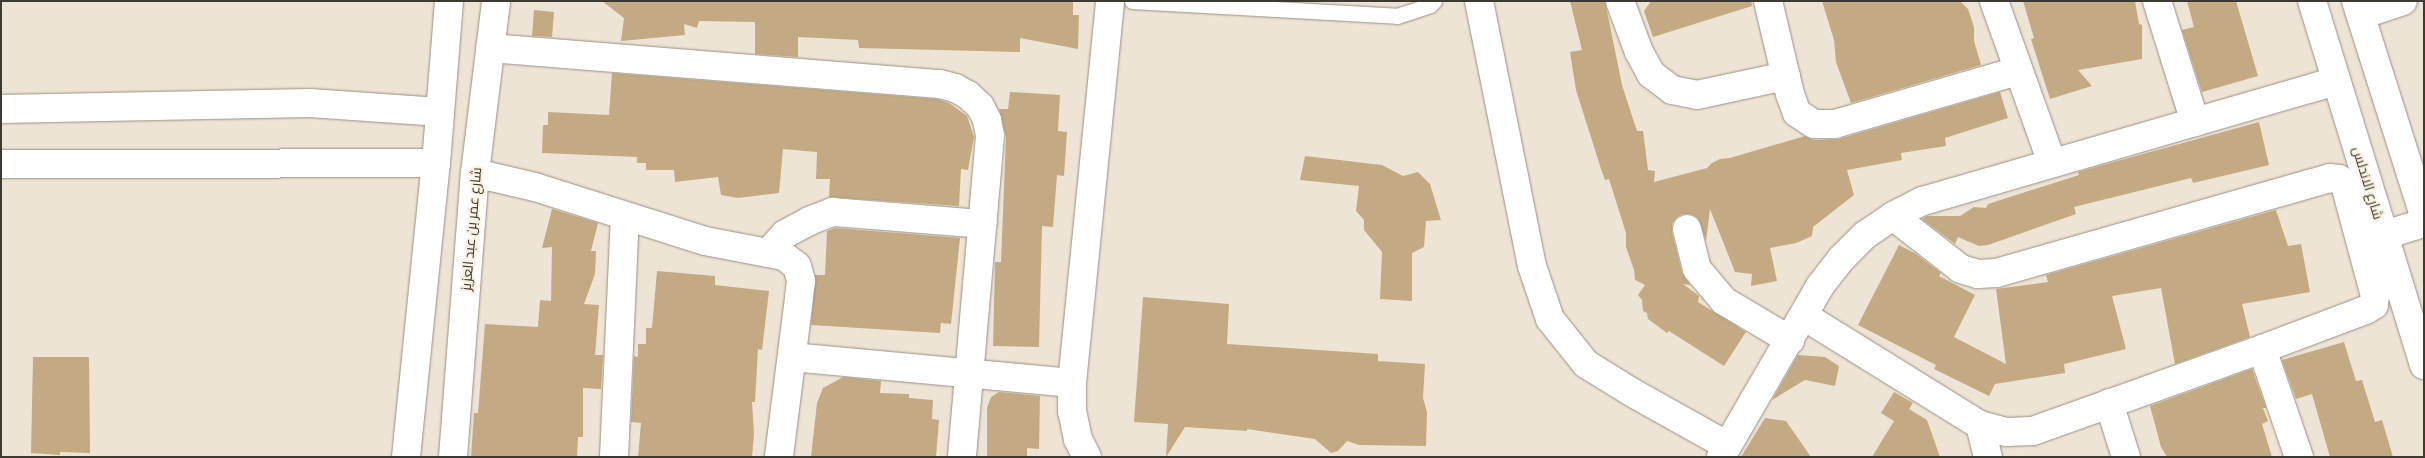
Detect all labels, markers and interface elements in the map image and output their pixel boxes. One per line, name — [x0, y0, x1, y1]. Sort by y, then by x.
street label: شارع الاندلس — [2349, 144, 2387, 222]
street label: شارع عمر بن عبد العزيز — [457, 166, 485, 292]

